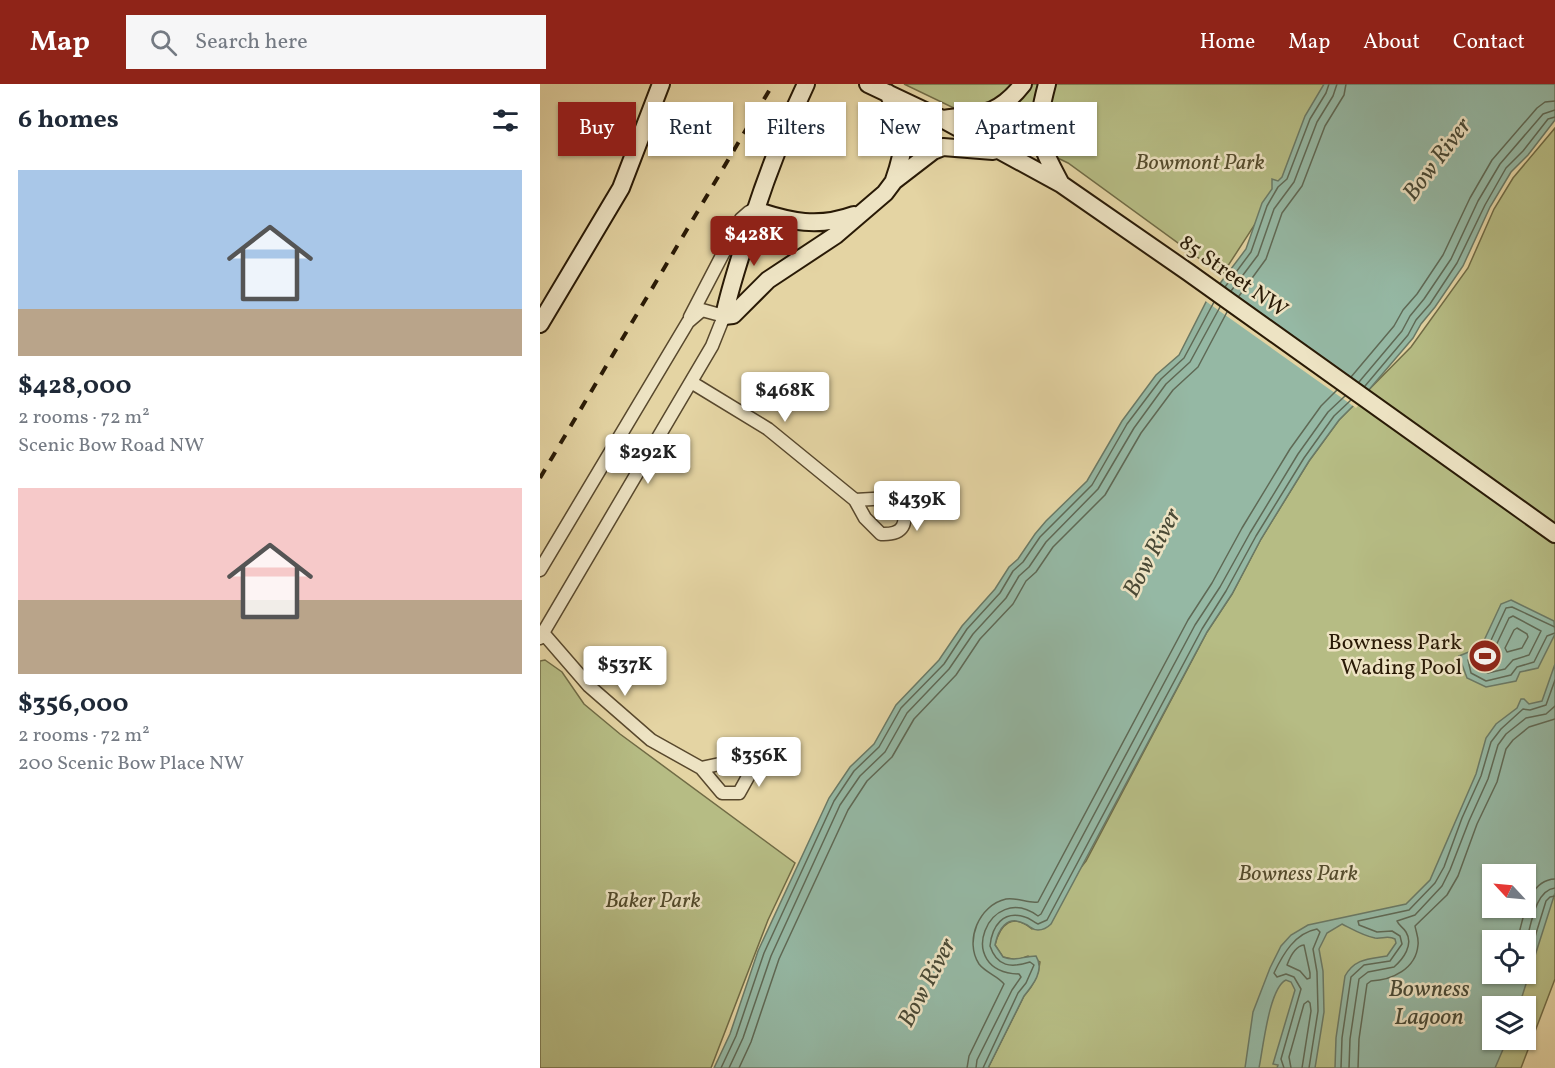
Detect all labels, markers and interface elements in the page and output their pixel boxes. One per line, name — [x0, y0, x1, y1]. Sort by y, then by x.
search box — [126, 15, 546, 69]
text: Map — [30, 23, 90, 62]
icon: search — [147, 26, 180, 59]
text: Search here — [195, 27, 308, 58]
text: Home — [1200, 28, 1255, 57]
text: Map — [1288, 28, 1330, 57]
text: About — [1363, 28, 1420, 57]
text: Contact — [1453, 28, 1525, 57]
text: 6 homes — [18, 102, 119, 138]
chip: Buy — [558, 102, 636, 156]
chip: Rent — [648, 102, 733, 156]
chip: Filters — [745, 102, 846, 156]
chip: New — [858, 102, 942, 156]
chip: Apartment — [954, 102, 1097, 156]
icon: filters — [489, 104, 522, 137]
water label: Bow River — [1395, 110, 1481, 209]
park label: Bowmont Park — [1135, 148, 1265, 179]
icon: home — [216, 209, 324, 317]
pin: $428K — [712, 216, 796, 267]
text: $428K — [724, 221, 784, 249]
street label: 85 Street NW — [1172, 228, 1294, 326]
text: $428,000 — [18, 368, 132, 404]
pin: $468K — [743, 372, 827, 423]
text: $468K — [755, 377, 815, 405]
text: 2 rooms · 72 m² — [18, 404, 150, 432]
text: Scenic Bow Road NW — [18, 432, 204, 460]
pin: $292K — [606, 434, 690, 485]
text: $292K — [619, 439, 677, 467]
pin: $439K — [875, 481, 959, 532]
text: $439K — [888, 486, 946, 514]
water label: Bow River — [1115, 502, 1191, 604]
icon: home — [216, 527, 324, 635]
place label: Bowness Park Wading Pool — [1328, 628, 1462, 684]
sports icon: Bowness Park Wading Pool — [1467, 638, 1503, 674]
pin: $537K — [583, 646, 667, 697]
text: $537K — [597, 651, 653, 679]
text: $356,000 — [18, 686, 129, 722]
text: 2 rooms · 72 m² — [18, 722, 150, 750]
pin: $356K — [717, 737, 801, 788]
text: $356K — [731, 742, 787, 770]
text: 200 Scenic Bow Place NW — [18, 750, 244, 778]
park label: Bowness Park — [1238, 859, 1358, 890]
north arrow — [1482, 864, 1536, 918]
map controls — [1482, 864, 1536, 1050]
park label: Baker Park — [605, 886, 701, 917]
button: locate — [1482, 930, 1536, 984]
water label: Bow River — [890, 932, 966, 1034]
water label: Bowness Lagoon — [1388, 973, 1470, 1035]
button: layers — [1482, 996, 1536, 1050]

